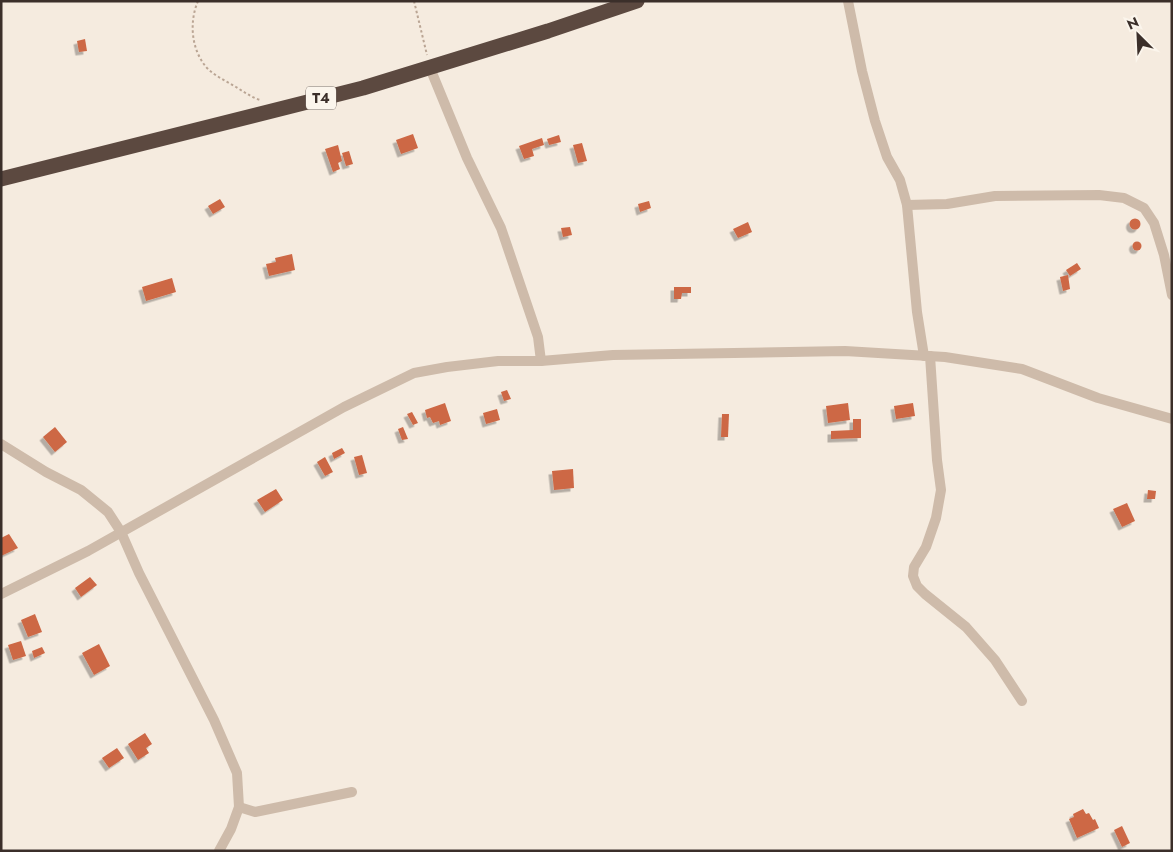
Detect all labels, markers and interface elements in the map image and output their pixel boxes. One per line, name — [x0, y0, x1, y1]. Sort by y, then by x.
north arrow — [1113, 10, 1163, 60]
text: N — [1124, 12, 1142, 35]
road number: T4 — [306, 86, 336, 110]

